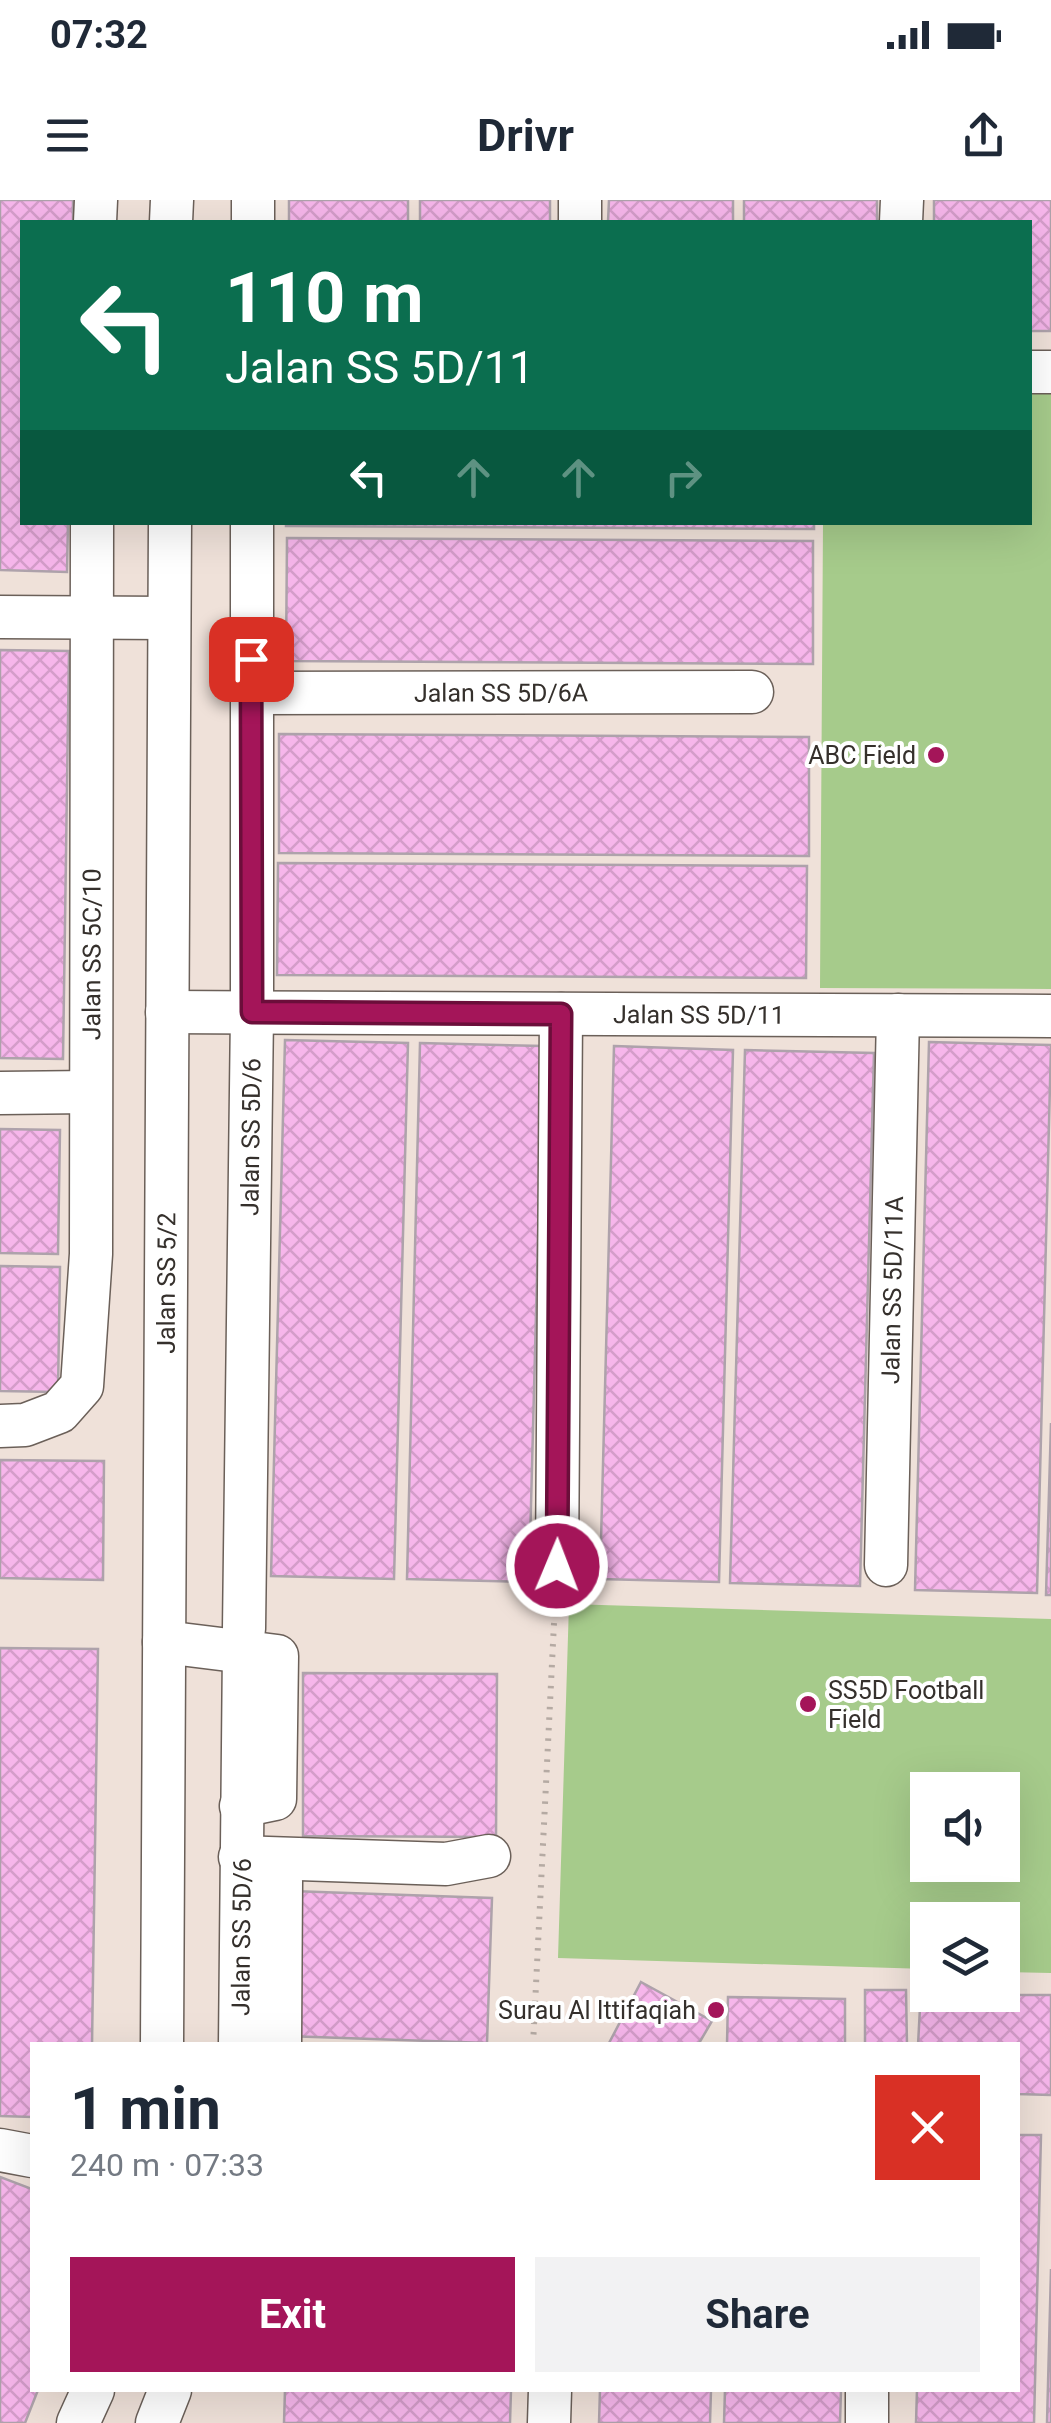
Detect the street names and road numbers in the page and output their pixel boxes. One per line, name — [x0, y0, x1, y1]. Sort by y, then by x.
street label: Jalan SS 5D/6A — [414, 678, 588, 708]
street label: Jalan SS 5C/10 — [77, 869, 107, 1040]
street label: Jalan SS 5D/11 — [613, 1000, 785, 1030]
street label: Jalan SS 5D/6 — [235, 1058, 266, 1216]
street label: Jalan SS 5D/11A — [876, 1196, 909, 1384]
street label: Jalan SS 5/2 — [152, 1212, 181, 1354]
street label: Jalan SS 5D/6 — [226, 1858, 257, 2016]

